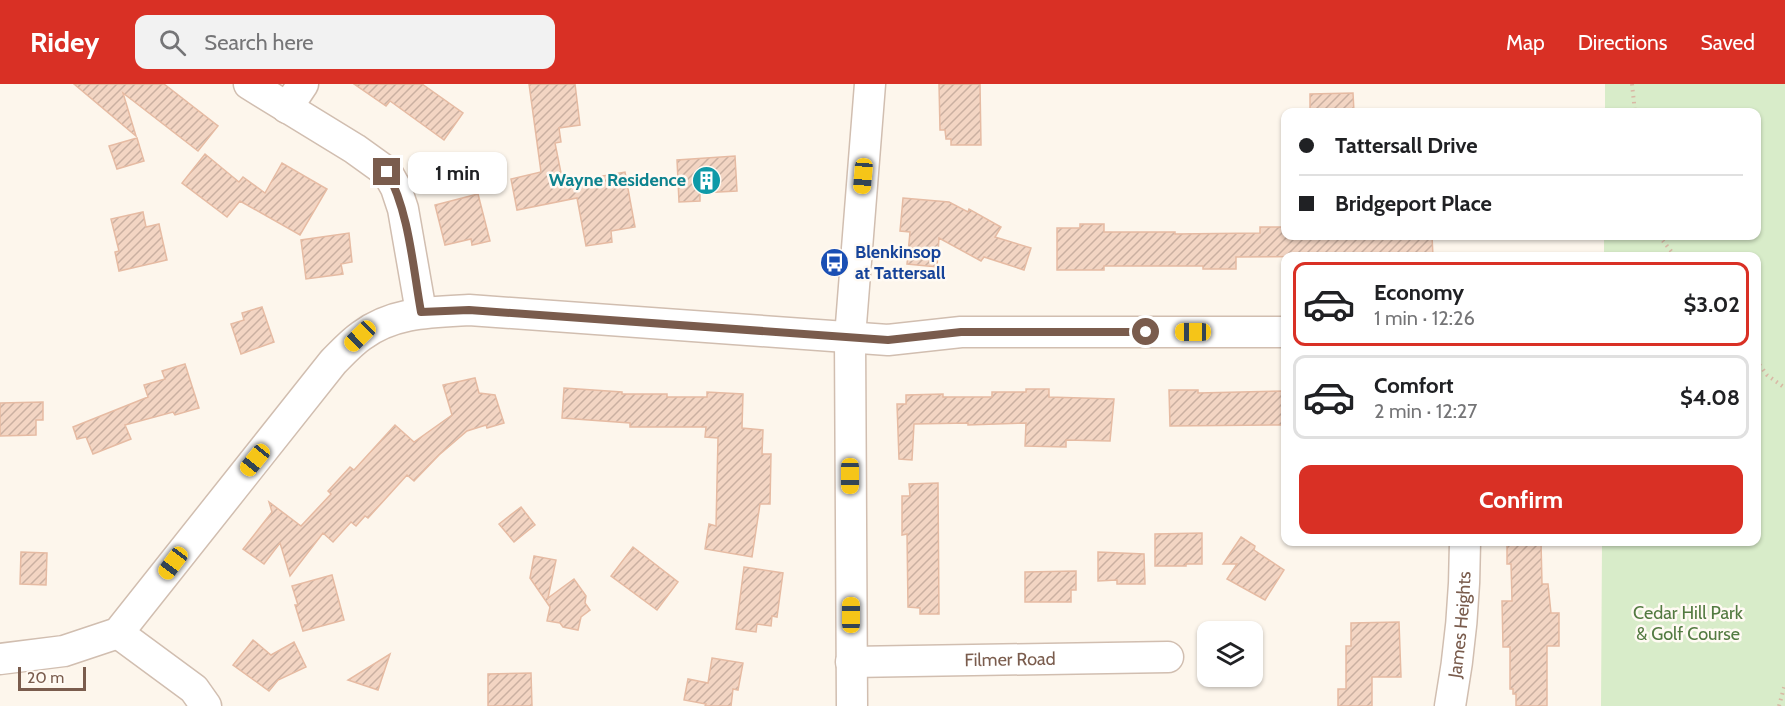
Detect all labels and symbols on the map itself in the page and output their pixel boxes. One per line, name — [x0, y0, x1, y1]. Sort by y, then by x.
callout: 1 min — [408, 151, 507, 193]
car — [852, 157, 874, 195]
route end — [373, 158, 400, 185]
building icon: Wayne Residence — [691, 164, 723, 196]
place label: Wayne Residence — [549, 169, 686, 191]
place label: Blenkinsop at Tattersall — [855, 241, 946, 284]
bus stop icon: Blenkinsop at Tattersall — [818, 246, 850, 278]
car — [341, 317, 379, 355]
route start — [1132, 318, 1159, 345]
car — [1175, 323, 1211, 341]
car — [237, 440, 273, 480]
car — [841, 458, 859, 494]
car — [155, 543, 191, 583]
street label: James Heights — [1444, 571, 1476, 681]
car — [842, 597, 860, 633]
park label: Cedar Hill Park & Golf Course — [1633, 602, 1744, 645]
street label: Filmer Road — [964, 648, 1056, 671]
scale bar — [18, 664, 86, 692]

